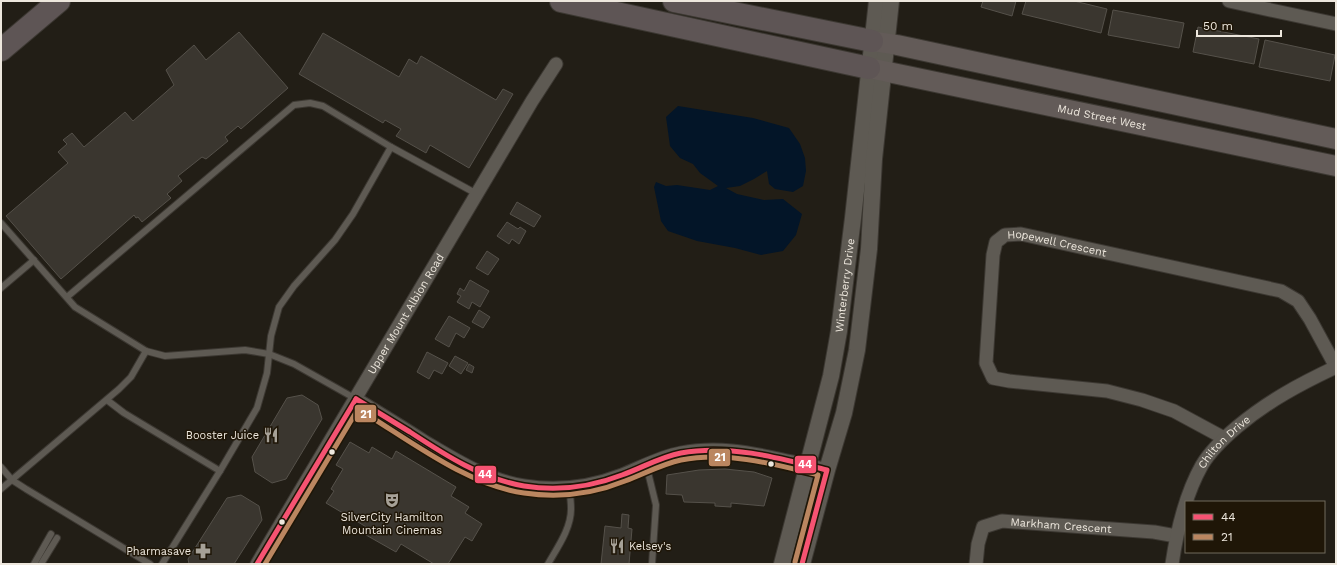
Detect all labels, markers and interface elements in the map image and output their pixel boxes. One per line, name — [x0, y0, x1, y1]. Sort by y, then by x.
scale bar — [1197, 12, 1281, 38]
text: 50 m — [1203, 19, 1233, 33]
street label: Mud Street West — [1056, 101, 1148, 133]
street label: Hopewell Crescent — [1007, 227, 1108, 259]
street label: Winterberry Drive — [832, 238, 857, 333]
street label: Upper Mount Albion Road — [365, 251, 446, 376]
line badge: 21 — [354, 404, 377, 423]
text: 21 — [360, 408, 372, 421]
street label: Chilton Drive — [1195, 413, 1253, 471]
restaurant icon: Booster Juice — [262, 426, 280, 444]
place label: Booster Juice — [186, 429, 259, 442]
unlabelled marker — [327, 447, 337, 457]
line badge: 21 — [708, 448, 731, 467]
text: 21 — [714, 451, 726, 464]
line badge: 44 — [794, 455, 817, 474]
text: 44 — [798, 458, 812, 471]
unlabelled marker — [766, 459, 776, 469]
line badge: 44 — [474, 465, 497, 484]
text: 44 — [478, 468, 492, 481]
theatre icon: SilverCity Hamilton Mountain Cinemas — [383, 491, 401, 509]
legend — [1185, 501, 1325, 553]
text: 44 — [1221, 510, 1236, 524]
place label: SilverCity Hamilton Mountain Cinemas — [341, 511, 443, 537]
street label: Markham Crescent — [1010, 515, 1113, 535]
unlabelled marker — [277, 517, 287, 527]
text: 21 — [1221, 530, 1233, 544]
restaurant icon: Kelsey's — [608, 537, 626, 555]
place label: Kelsey's — [629, 540, 671, 553]
pharmacy icon: Pharmasave — [194, 542, 212, 560]
place label: Pharmasave — [126, 545, 191, 558]

